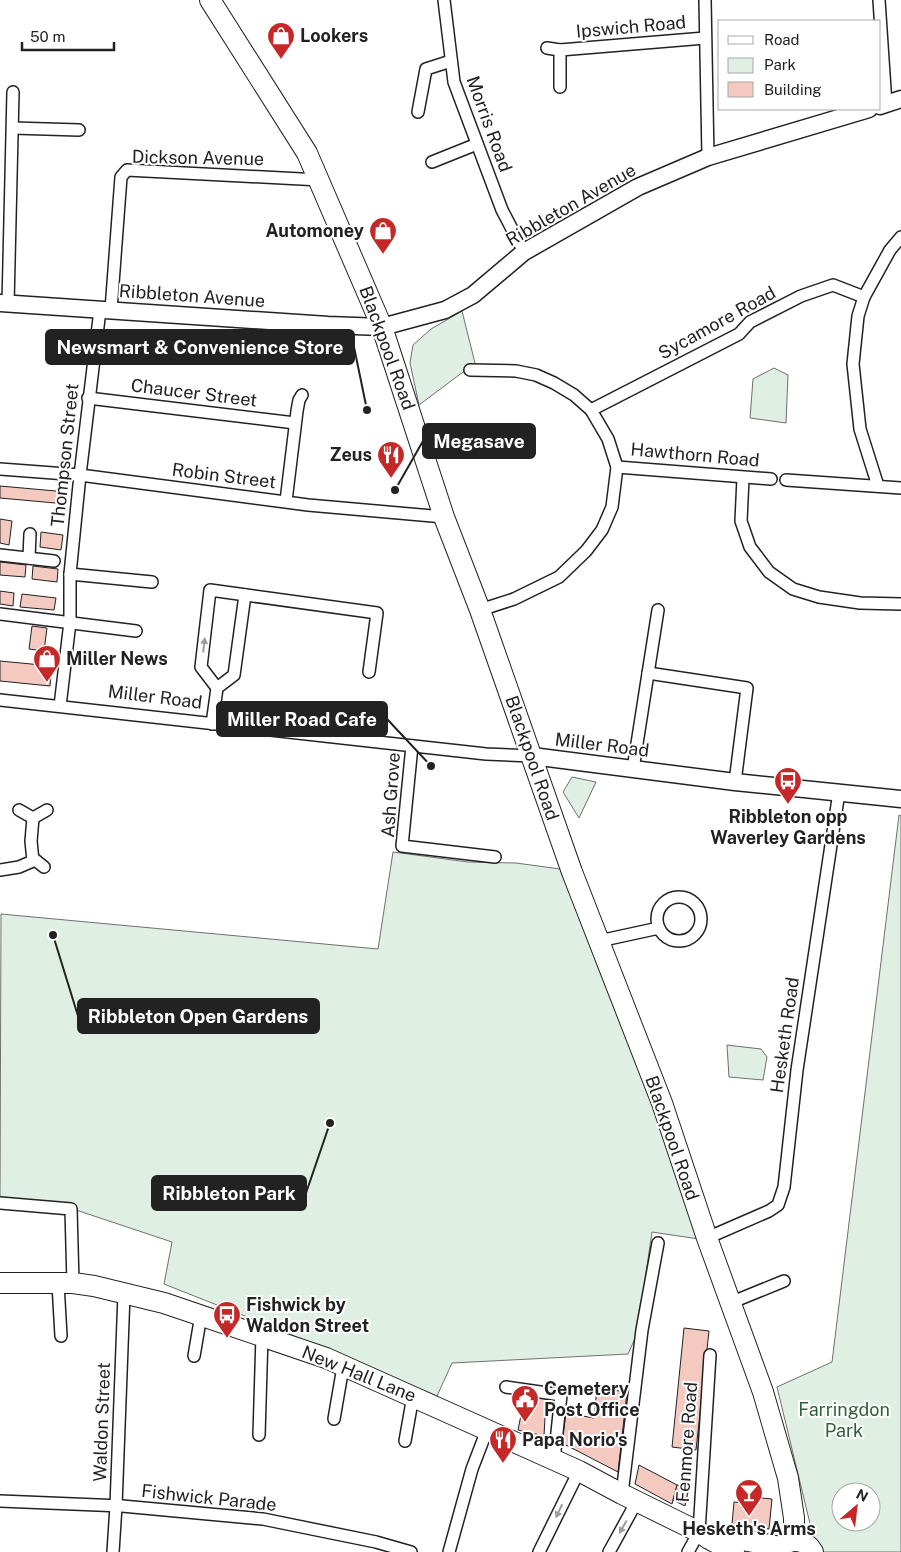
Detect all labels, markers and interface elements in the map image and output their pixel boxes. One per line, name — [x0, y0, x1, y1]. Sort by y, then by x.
street label: Ipswich Road — [575, 11, 687, 42]
scale bar — [22, 20, 115, 52]
legend — [718, 20, 881, 110]
shop icon: Lookers — [266, 21, 296, 60]
place label: Lookers — [300, 25, 368, 46]
text: 50 m — [30, 28, 65, 45]
text: Road — [764, 31, 800, 48]
text: Park — [764, 56, 796, 73]
street label: Morris Road — [462, 73, 517, 175]
text: Building — [764, 81, 822, 98]
street label: Dickson Avenue — [132, 146, 264, 169]
street label: Ribbleton Avenue — [502, 159, 639, 250]
shop icon: Automoney — [368, 216, 398, 255]
place label: Automoney — [265, 220, 364, 241]
street label: Ribbleton Avenue — [118, 280, 266, 311]
street label: Sycamore Road — [654, 282, 779, 363]
street label: Blackpool Road — [355, 283, 420, 413]
callout: Newsmart & Convenience Store — [46, 330, 354, 364]
text: Newsmart & Convenience Store — [56, 336, 344, 358]
street label: Chaucer Street — [130, 374, 258, 411]
street label: Thompson Street — [47, 382, 82, 528]
callout: Megasave — [423, 424, 535, 458]
text: Megasave — [433, 430, 525, 452]
street label: Hawthorn Road — [630, 438, 760, 471]
restaurant icon: Zeus — [376, 440, 406, 479]
place label: Zeus — [330, 444, 372, 465]
street label: Robin Street — [171, 459, 277, 492]
one-way arrow — [200, 637, 208, 653]
shop icon: Miller News — [32, 644, 62, 683]
place label: Miller News — [66, 648, 168, 669]
street label: Miller Road — [107, 680, 203, 713]
street label: Blackpool Road — [501, 693, 564, 823]
callout: Miller Road Cafe — [217, 702, 387, 736]
text: Miller Road Cafe — [227, 708, 377, 730]
street label: Miller Road — [554, 728, 650, 761]
street label: Ash Grove — [377, 752, 404, 838]
bus stop icon: Ribbleton opp Waverley Gardens — [773, 766, 803, 805]
place label: Ribbleton opp Waverley Gardens — [710, 806, 866, 848]
street label: Hesketh Road — [766, 976, 803, 1094]
callout: Ribbleton Open Gardens — [78, 999, 319, 1033]
text: Ribbleton Open Gardens — [88, 1005, 308, 1027]
street label: Blackpool Road — [641, 1073, 704, 1203]
callout: Ribbleton Park — [152, 1176, 306, 1210]
text: Ribbleton Park — [162, 1182, 296, 1204]
place label: Fishwick by Waldon Street — [246, 1294, 369, 1336]
bus stop icon: Fishwick by Waldon Street — [212, 1300, 242, 1339]
street label: New Hall Lane — [299, 1341, 419, 1406]
street label: Waldon Street — [89, 1362, 114, 1482]
place label: Cemetery Post Office — [544, 1378, 640, 1420]
street label: Fenmore Road — [672, 1381, 701, 1503]
public building icon: Cemetery Post Office — [510, 1384, 540, 1423]
park label: Farringdon Park — [798, 1399, 890, 1441]
restaurant icon: Papa Norio's — [488, 1425, 518, 1464]
place label: Papa Norio's — [522, 1429, 628, 1450]
bar icon: Hesketh's Arms — [734, 1478, 764, 1517]
street label: Fishwick Parade — [140, 1480, 278, 1515]
north arrow — [831, 1482, 881, 1532]
text: N — [854, 1486, 871, 1505]
one-way arrow — [555, 1504, 563, 1518]
place label: Hesketh's Arms — [682, 1518, 816, 1539]
one-way arrow — [619, 1519, 627, 1534]

